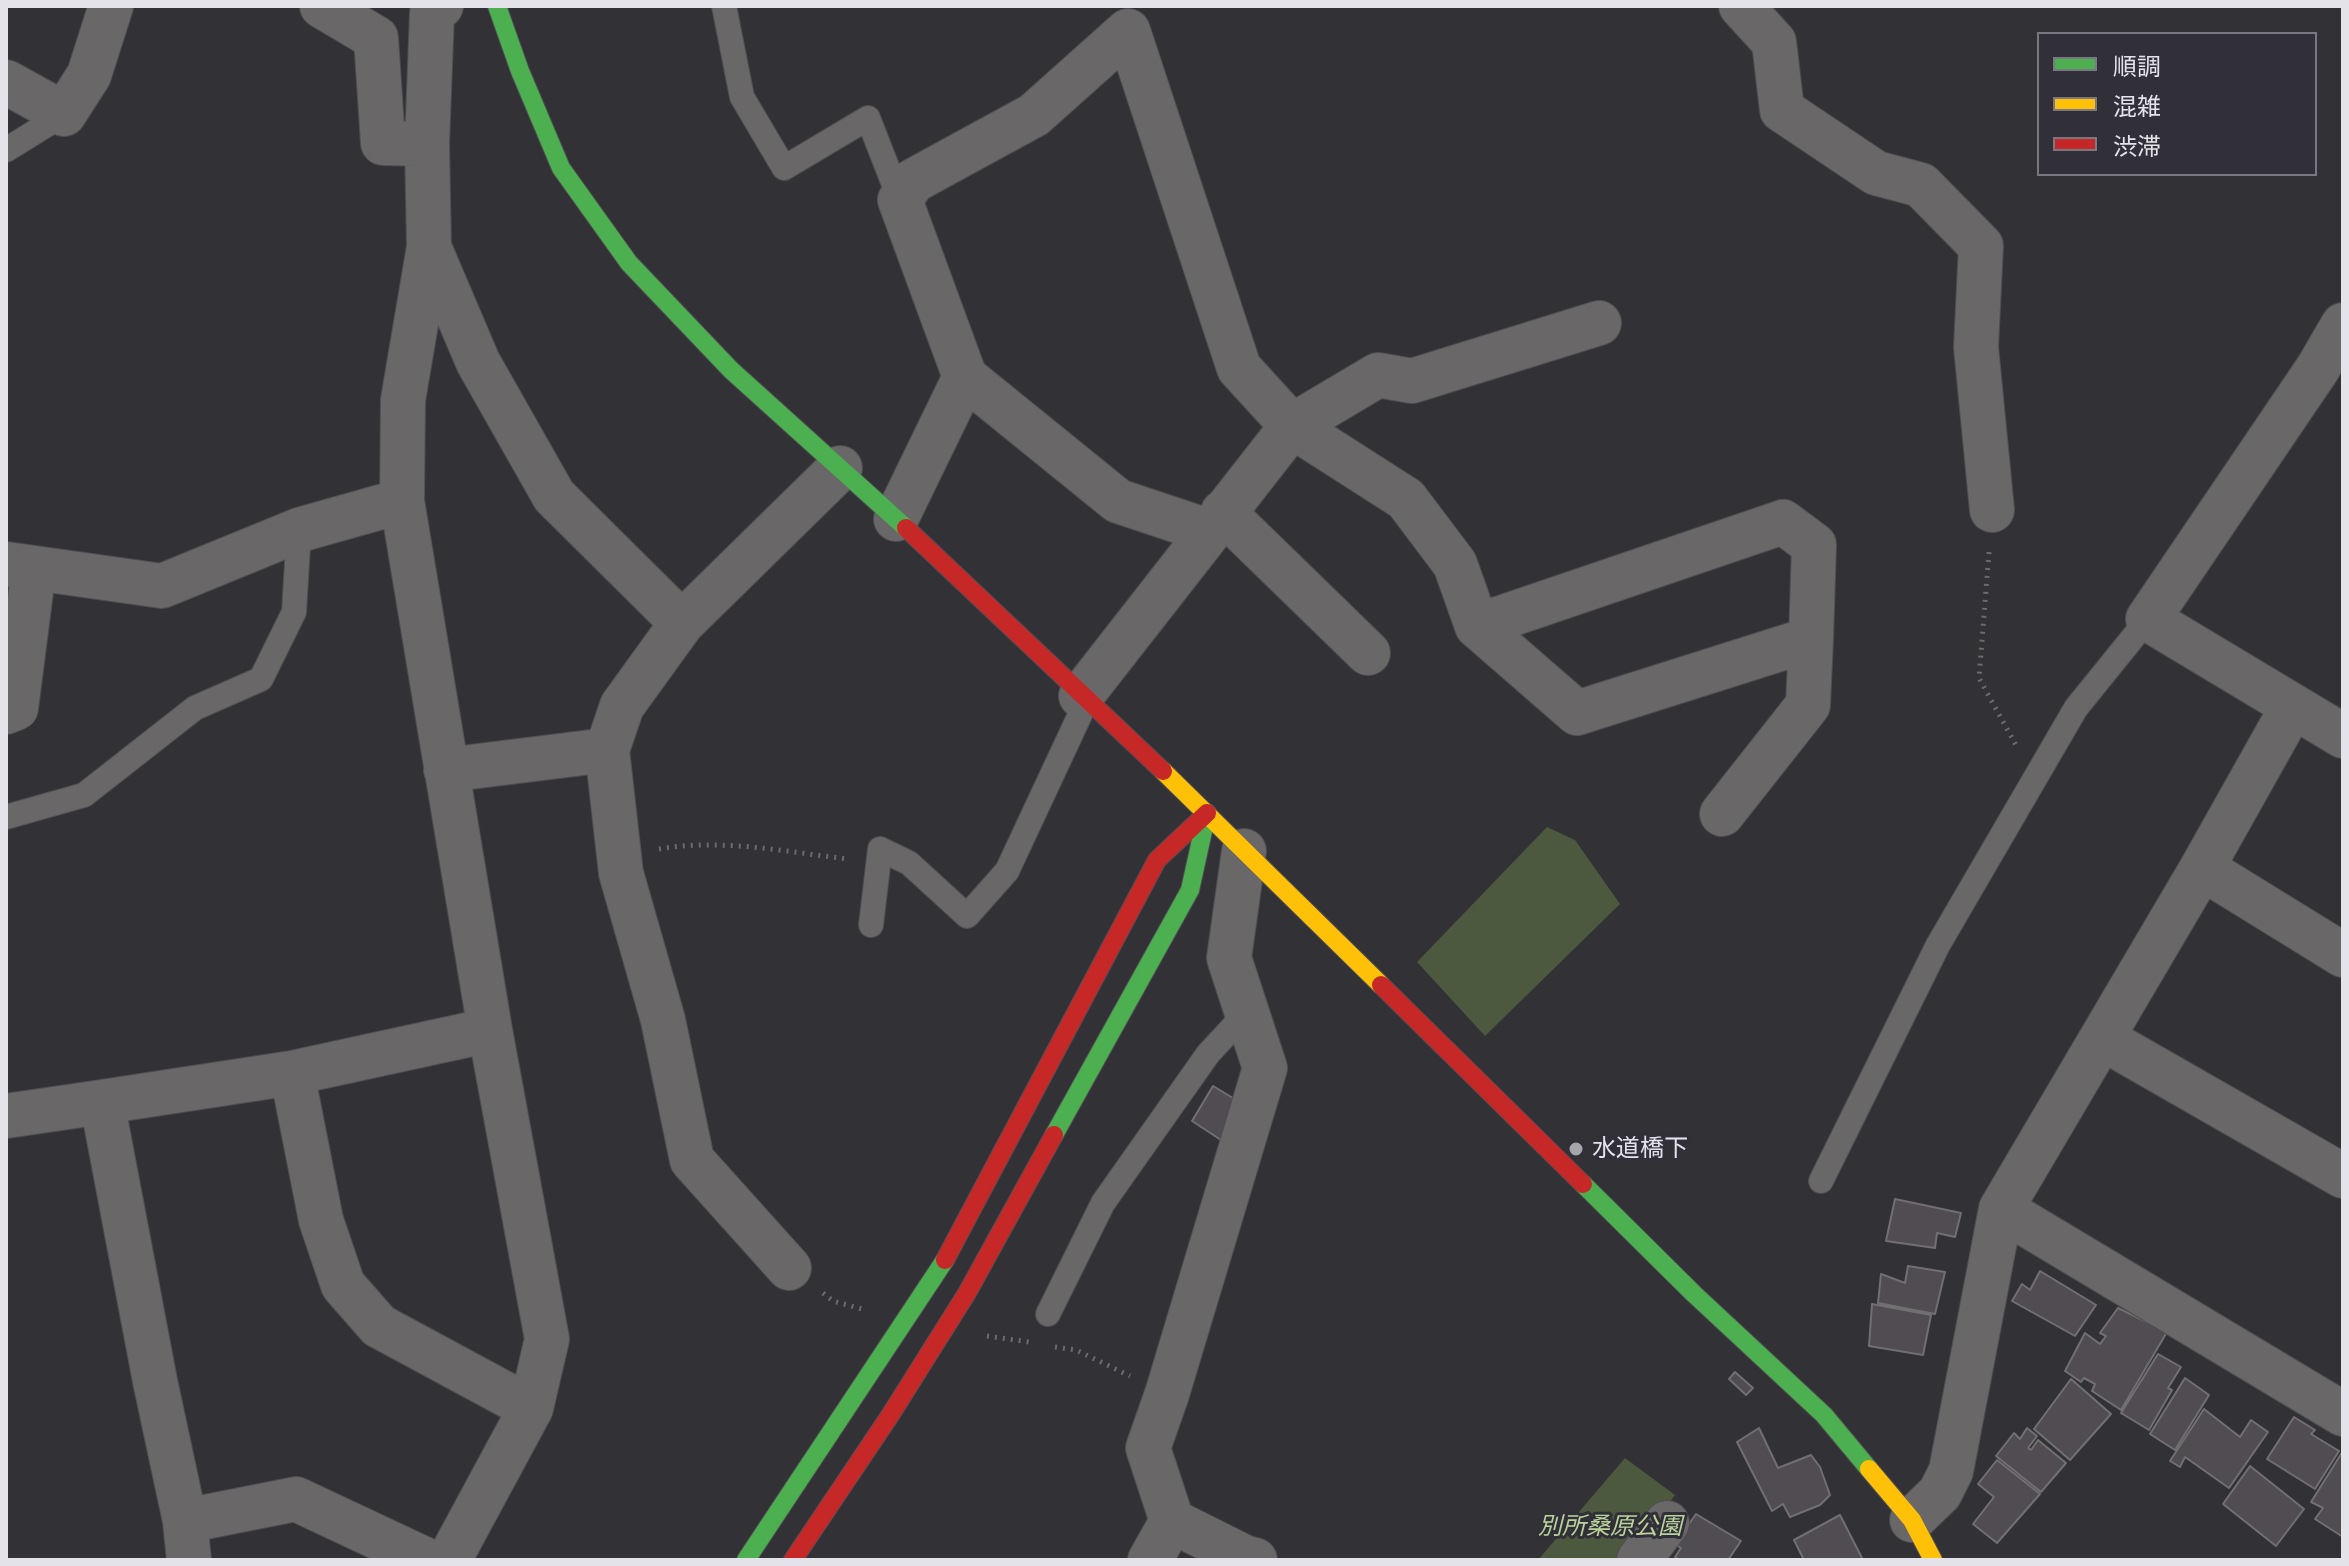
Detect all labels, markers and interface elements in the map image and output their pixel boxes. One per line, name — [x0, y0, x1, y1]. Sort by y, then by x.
legend — [2037, 32, 2317, 176]
text: 順調 — [2113, 50, 2161, 82]
text: 混雑 — [2113, 90, 2161, 122]
text: 渋滞 — [2113, 130, 2161, 162]
place label: 水道橋下 — [1592, 1135, 1688, 1163]
marker: 水道橋下 — [1567, 1140, 1585, 1158]
park label: 別所桑原公園 — [1538, 1513, 1682, 1541]

